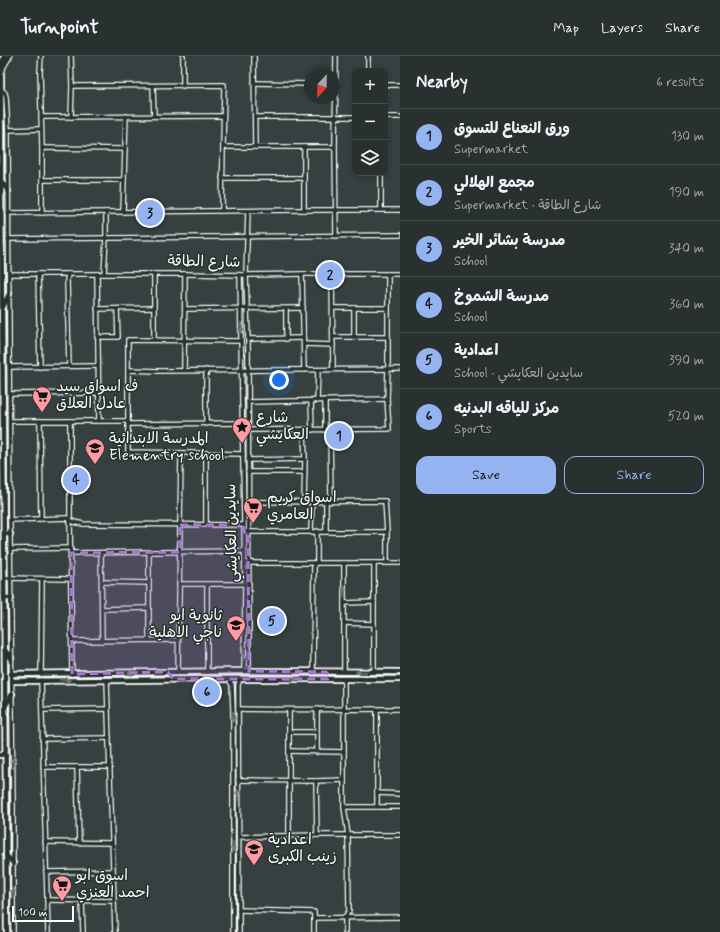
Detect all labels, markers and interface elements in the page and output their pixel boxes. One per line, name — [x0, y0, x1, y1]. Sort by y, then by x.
text: Turnpoint — [20, 15, 99, 40]
text: Map — [553, 19, 579, 37]
text: Layers — [601, 19, 643, 37]
text: Share — [665, 19, 700, 37]
north arrow — [304, 68, 340, 104]
map controls — [352, 68, 388, 176]
button: + — [352, 68, 388, 104]
text: Nearby — [416, 71, 468, 93]
text: 6 results — [656, 74, 704, 91]
button: − — [352, 104, 388, 140]
text: ورق النعناع للتسوق — [454, 119, 570, 139]
text: 1 — [426, 128, 432, 145]
text: 130 m — [671, 128, 704, 145]
button: layers — [352, 140, 388, 176]
text: Supermarket — [454, 141, 528, 158]
text: مجمع الهلالي — [454, 173, 535, 193]
text: 2 — [426, 184, 432, 201]
text: 190 m — [669, 184, 704, 201]
text: Supermarket · شارع الطاقة — [454, 197, 601, 214]
pin: 3 — [137, 198, 163, 228]
text: مدرسة بشائر الخير — [454, 231, 565, 251]
text: 3 — [426, 240, 432, 257]
text: 340 m — [669, 240, 704, 257]
street label: شارع الطاقة — [167, 251, 241, 273]
text: School — [454, 253, 488, 270]
pin: 2 — [317, 260, 343, 290]
text: مدرسة الشموخ — [454, 287, 549, 307]
text: 4 — [425, 296, 433, 313]
text: 360 m — [669, 296, 704, 313]
text: School — [454, 309, 488, 326]
one-way arrow — [238, 322, 244, 335]
text: اعدادية — [454, 341, 498, 361]
text: 5 — [425, 352, 433, 369]
text: 390 m — [669, 352, 704, 369]
text: School · سايدين العكايشي — [454, 365, 583, 382]
your location — [269, 370, 289, 390]
place label: ف اسواق سيد عادل العلاق — [56, 377, 138, 414]
supermarket icon: ف اسواق سيد عادل العلاق — [31, 385, 53, 413]
text: مركز للياقه البدنيه — [454, 399, 559, 419]
place label: شارع العكايشي — [256, 408, 309, 447]
text: 6 — [426, 408, 432, 425]
text: 520 m — [668, 408, 704, 425]
place icon: شارع العكايشي — [231, 416, 253, 444]
pin: 1 — [326, 421, 352, 451]
text: Sports — [454, 421, 492, 438]
place label: المدرسة الابتدائية Elementry school — [109, 429, 225, 466]
school or university icon: المدرسة الابتدائية Elementry school — [84, 437, 106, 465]
button: Save — [416, 456, 556, 494]
button: Share — [564, 456, 704, 494]
pin: 4 — [63, 465, 89, 495]
street label: سايدين العكايشي — [221, 483, 245, 582]
place label: اسواق كريم العامري — [267, 488, 336, 525]
supermarket icon: اسواق كريم العامري — [242, 496, 264, 524]
one-way arrow — [341, 584, 347, 597]
place label: ثانوية ابو ناجي الاهلية — [149, 606, 223, 645]
pin: 5 — [259, 606, 285, 636]
school or university icon: ثانوية ابو ناجي الاهلية — [225, 614, 247, 642]
one-way arrow — [241, 648, 247, 661]
one-way arrow — [354, 669, 367, 675]
one-way arrow — [126, 670, 139, 676]
one-way arrow — [286, 676, 299, 682]
one-way arrow — [59, 677, 72, 683]
pin: 6 — [194, 677, 220, 707]
one-way arrow — [230, 711, 236, 724]
one-way arrow — [10, 756, 16, 769]
one-way arrow — [235, 788, 241, 801]
place label: اعدادية زينب الكبرى — [268, 830, 337, 867]
school or university icon: اعدادية زينب الكبرى — [243, 838, 265, 866]
one-way arrow — [230, 841, 236, 854]
place label: اسوق ابو احمد العنزي — [75, 866, 149, 903]
supermarket icon: اسوق ابو احمد العنزي — [51, 874, 73, 902]
one-way arrow — [10, 886, 16, 899]
scale bar — [12, 904, 74, 923]
text: 100 m — [18, 906, 48, 920]

